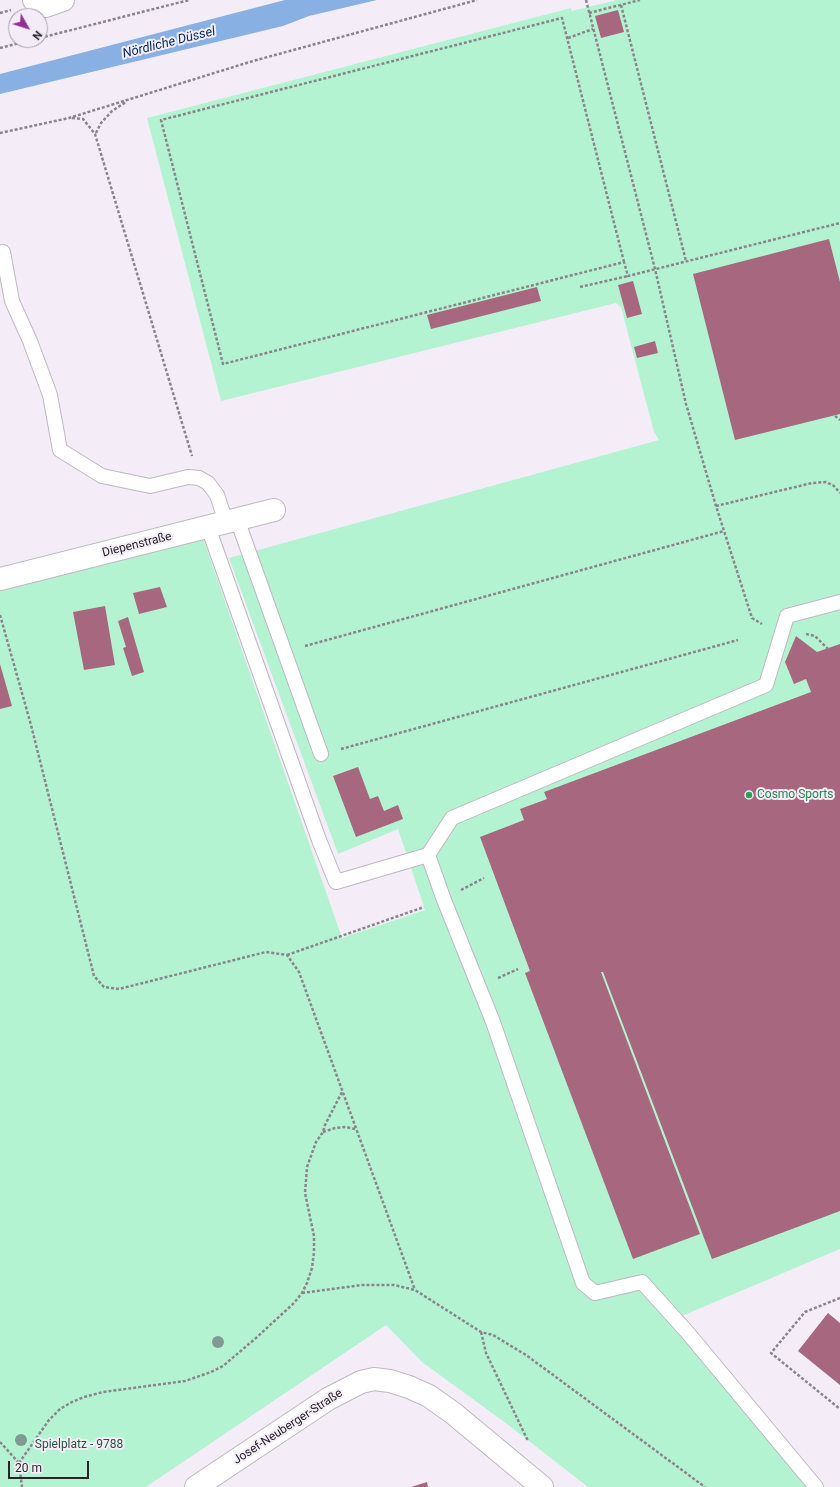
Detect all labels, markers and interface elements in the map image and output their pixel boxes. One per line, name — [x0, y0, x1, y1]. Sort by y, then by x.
north arrow — [8, 8, 48, 48]
water label: Nördliche Düssel — [121, 24, 217, 62]
text: N — [29, 28, 44, 42]
street label: Diepenstraße — [101, 529, 173, 561]
place label: Cosmo Sports — [757, 788, 833, 802]
marker: Cosmo Sports — [744, 790, 754, 800]
street label: Josef-Neuberger-Straße — [231, 1386, 345, 1468]
park label: Spielplatz - 9788 — [35, 1438, 123, 1452]
scale bar — [10, 1453, 91, 1479]
text: 20 m — [15, 1461, 42, 1475]

